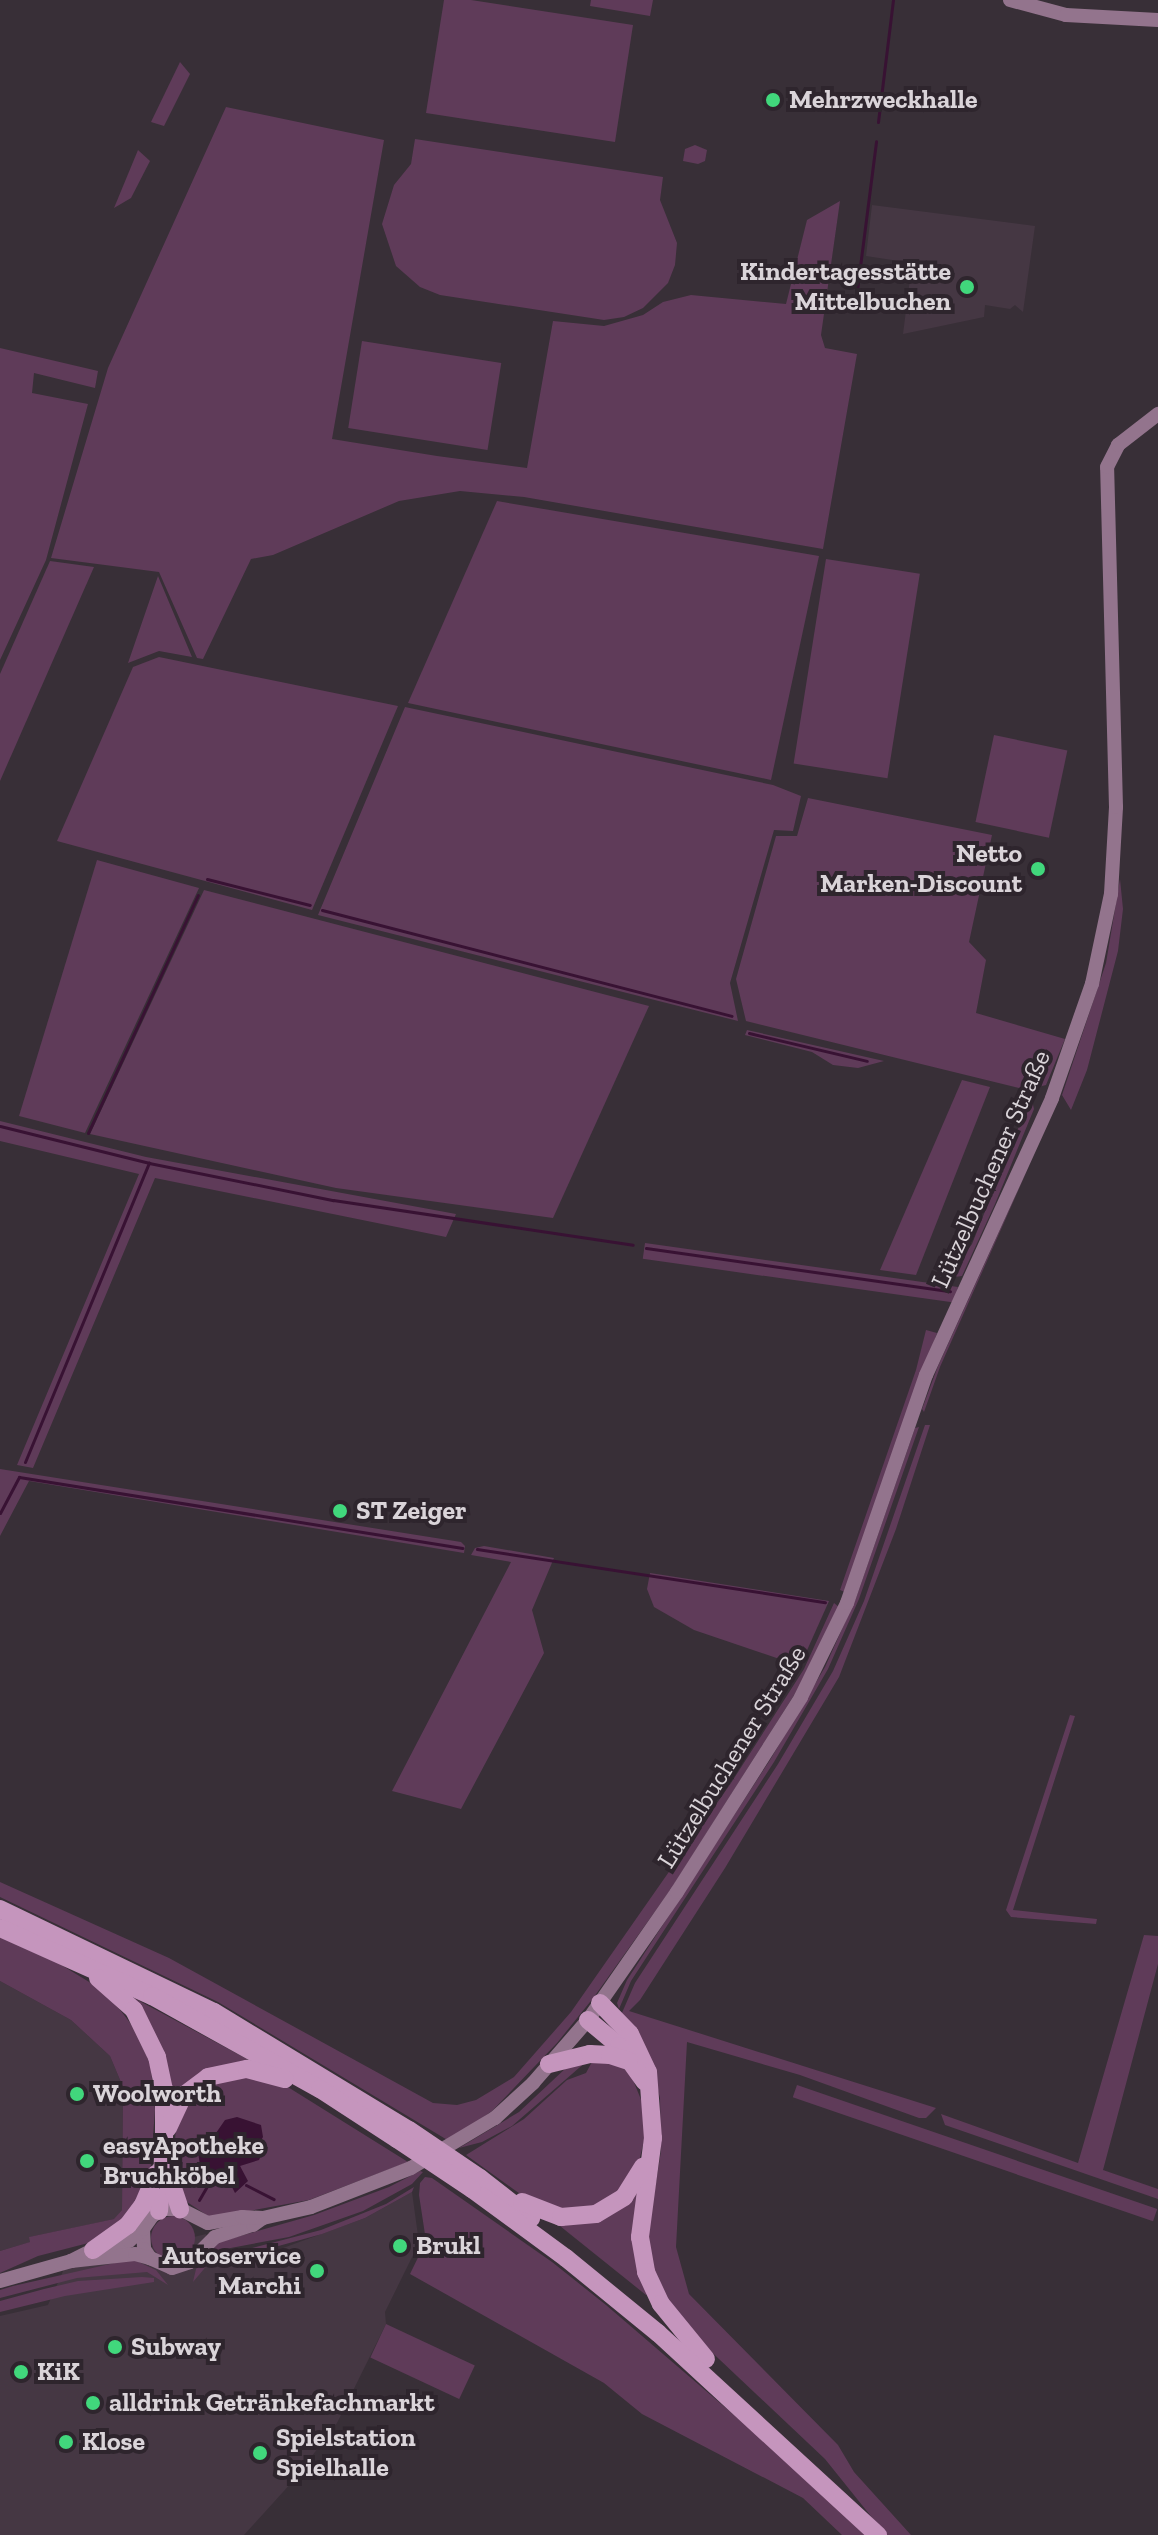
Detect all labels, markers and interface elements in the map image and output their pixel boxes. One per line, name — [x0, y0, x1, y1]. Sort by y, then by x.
place label: Mehrzweckhalle — [789, 84, 977, 116]
marker: Mehrzweckhalle — [764, 91, 782, 109]
place label: Kindertagesstätte Mittelbuchen — [740, 256, 951, 318]
marker: Kindertagesstätte Mittelbuchen — [958, 278, 976, 296]
place label: Netto Marken-Discount — [820, 838, 1022, 900]
marker: Netto Marken-Discount — [1029, 860, 1047, 878]
street label: Lützelbuchener Straße — [925, 1045, 1057, 1293]
place label: ST Zeiger — [356, 1495, 467, 1527]
marker: ST Zeiger — [331, 1502, 349, 1520]
street label: Lützelbuchener Straße — [651, 1640, 813, 1874]
place label: Woolworth — [93, 2078, 221, 2110]
marker: Woolworth — [68, 2085, 86, 2103]
place label: easyApotheke Bruchköbel — [103, 2130, 264, 2192]
marker: easyApotheke Bruchköbel — [78, 2152, 96, 2170]
place label: Brukl — [416, 2230, 481, 2262]
marker: Brukl — [391, 2237, 409, 2255]
place label: Autoservice Marchi — [162, 2240, 301, 2302]
marker: Autoservice Marchi — [308, 2262, 326, 2280]
place label: Subway — [131, 2331, 221, 2363]
marker: Subway — [106, 2338, 124, 2356]
place label: KiK — [37, 2356, 80, 2388]
marker: KiK — [12, 2363, 30, 2381]
place label: alldrink Getränkefachmarkt — [109, 2387, 435, 2419]
marker: alldrink Getränkefachmarkt — [84, 2394, 102, 2412]
place label: Spielstation Spielhalle — [276, 2422, 416, 2484]
place label: Klose — [82, 2426, 145, 2458]
marker: Klose — [57, 2433, 75, 2451]
marker: Spielstation Spielhalle — [251, 2444, 269, 2462]

